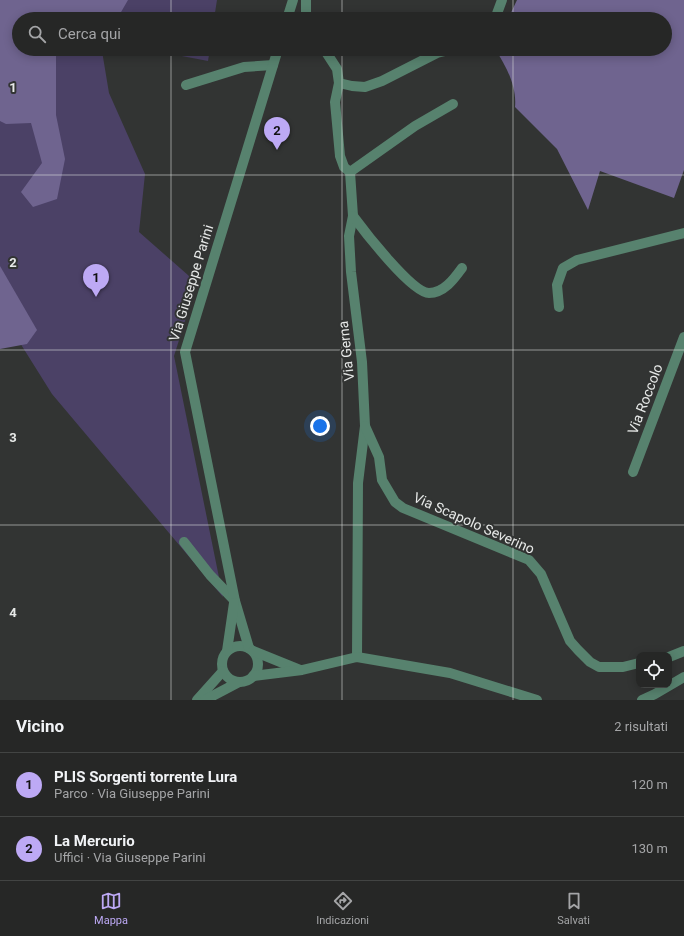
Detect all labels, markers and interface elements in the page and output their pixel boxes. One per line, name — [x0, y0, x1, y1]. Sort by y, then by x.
search box — [12, 12, 672, 56]
icon: search — [26, 23, 48, 45]
text: Cerca qui — [58, 25, 121, 43]
text: 1 — [9, 80, 17, 95]
pin: 2 — [264, 117, 290, 150]
street label: Via Giuseppe Parini — [166, 223, 216, 343]
text: 2 — [9, 255, 17, 270]
pin: 1 — [83, 264, 109, 297]
street label: Via Gerna — [335, 320, 357, 382]
street label: Via Roccolo — [624, 362, 666, 436]
your location — [310, 416, 330, 436]
text: 3 — [9, 430, 17, 445]
street label: Via Scapolo Severino — [411, 489, 537, 557]
text: 4 — [9, 605, 17, 620]
map controls — [636, 652, 672, 688]
button: locate — [636, 652, 672, 688]
text: Vicino — [16, 716, 64, 736]
text: 2 risultati — [614, 719, 668, 734]
text: PLIS Sorgenti torrente Lura — [54, 768, 237, 786]
text: 1 — [25, 777, 33, 792]
text: 120 m — [631, 777, 668, 792]
text: Parco · Via Giuseppe Parini — [54, 786, 210, 801]
text: La Mercurio — [54, 832, 135, 850]
text: 2 — [25, 841, 33, 856]
text: 130 m — [631, 841, 668, 856]
text: Uffici · Via Giuseppe Parini — [54, 850, 206, 865]
tab: Mappa — [94, 890, 128, 927]
tab: Indicazioni — [316, 890, 369, 927]
tab: Salvati — [557, 890, 590, 927]

